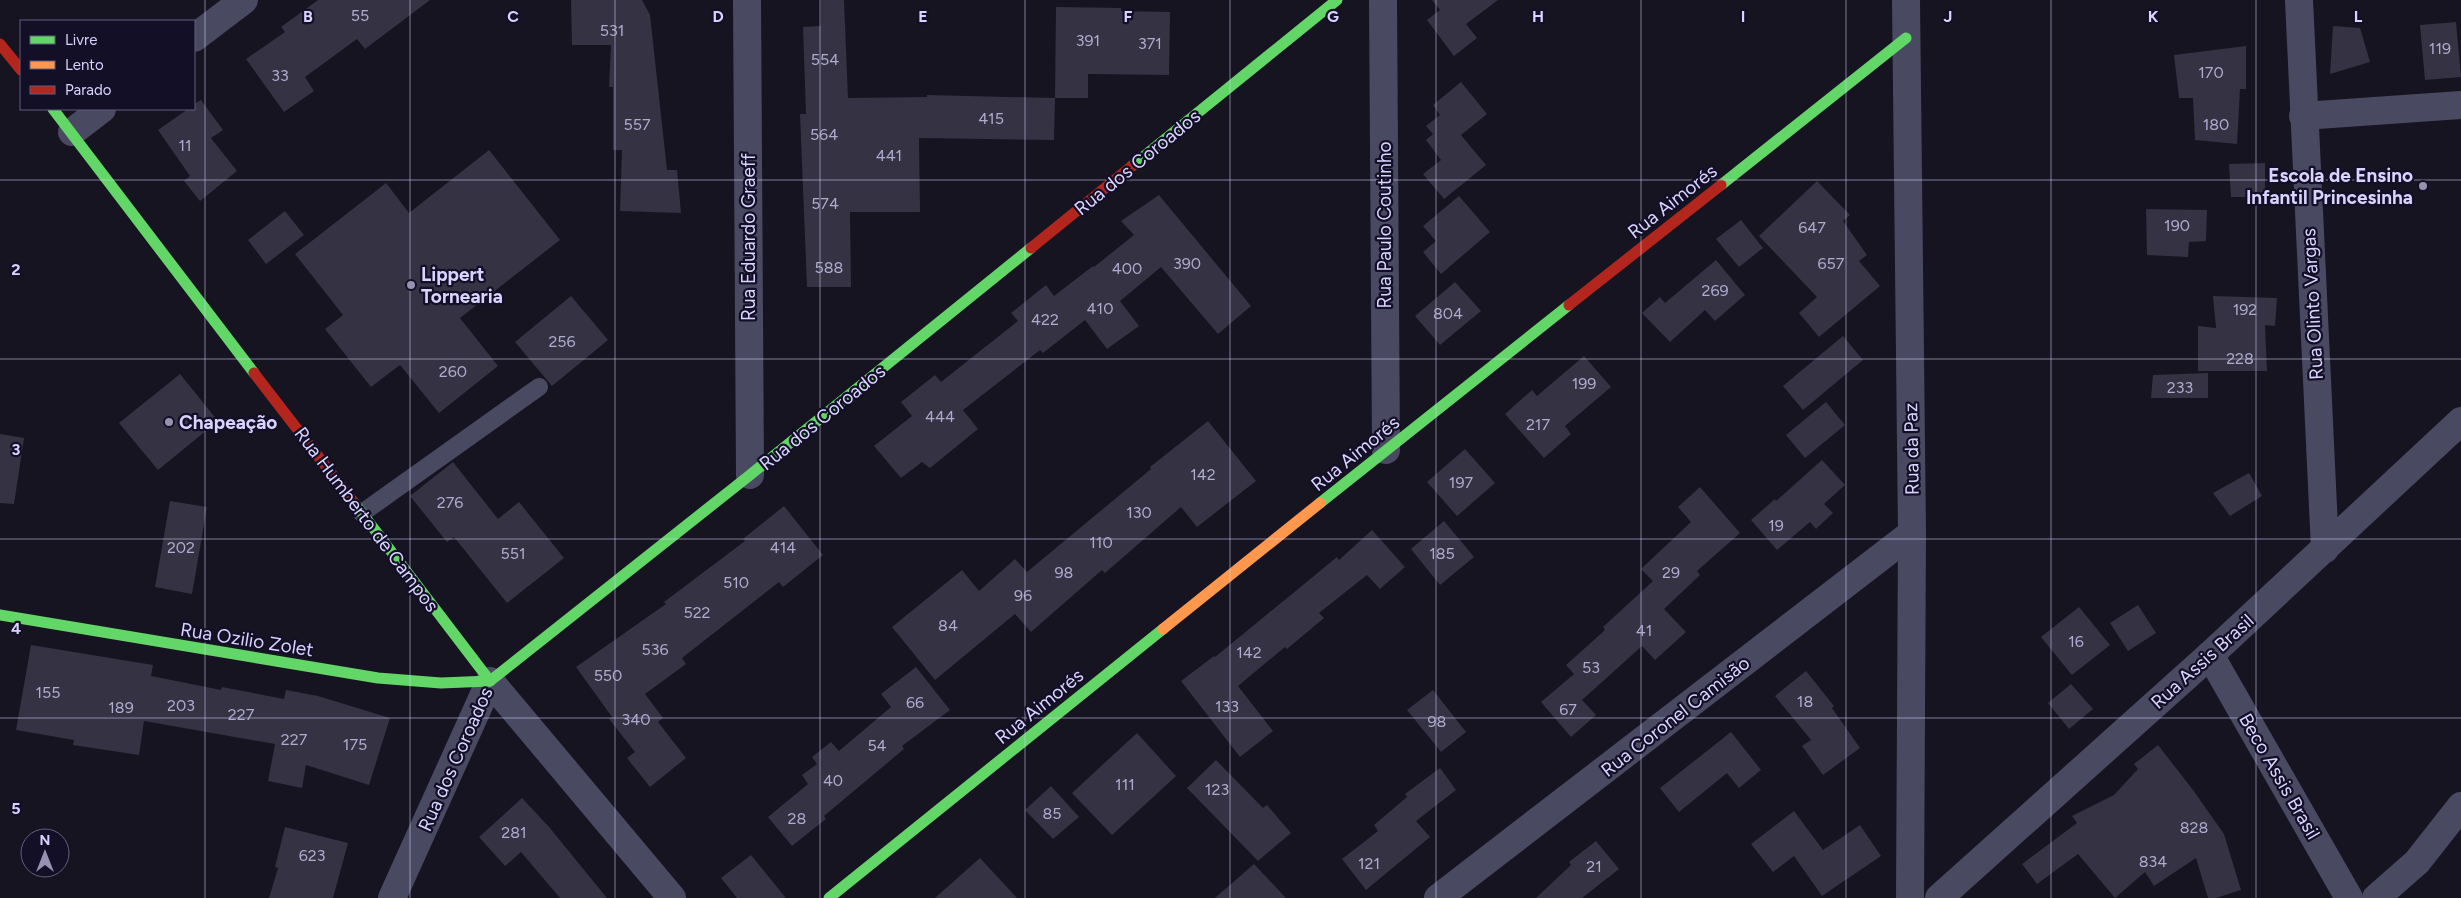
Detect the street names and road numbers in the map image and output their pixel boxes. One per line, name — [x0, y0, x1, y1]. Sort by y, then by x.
street label: Rua dos Coroados — [1070, 104, 1205, 220]
street label: Rua Paulo Coutinho — [1373, 141, 1396, 309]
street label: Rua Eduardo Graeff — [737, 153, 760, 321]
street label: Rua Aimorés — [1623, 159, 1722, 243]
street label: Rua Olinto Vargas — [2297, 227, 2328, 380]
street label: Rua dos Coroados — [755, 359, 890, 475]
street label: Rua da Paz — [1899, 403, 1924, 495]
street label: Rua Aimorés — [1306, 411, 1404, 496]
street label: Rua Humberto de Campos — [290, 422, 444, 616]
street label: Rua Assis Brasil — [2146, 609, 2259, 714]
street label: Rua Ozilio Zolet — [179, 618, 315, 661]
street label: Rua Coronel Camisão — [1596, 651, 1754, 782]
street label: Rua Aimorés — [990, 664, 1088, 749]
street label: Rua dos Coroados — [413, 683, 498, 835]
street label: Beco Assis Brasil — [2234, 709, 2325, 843]

